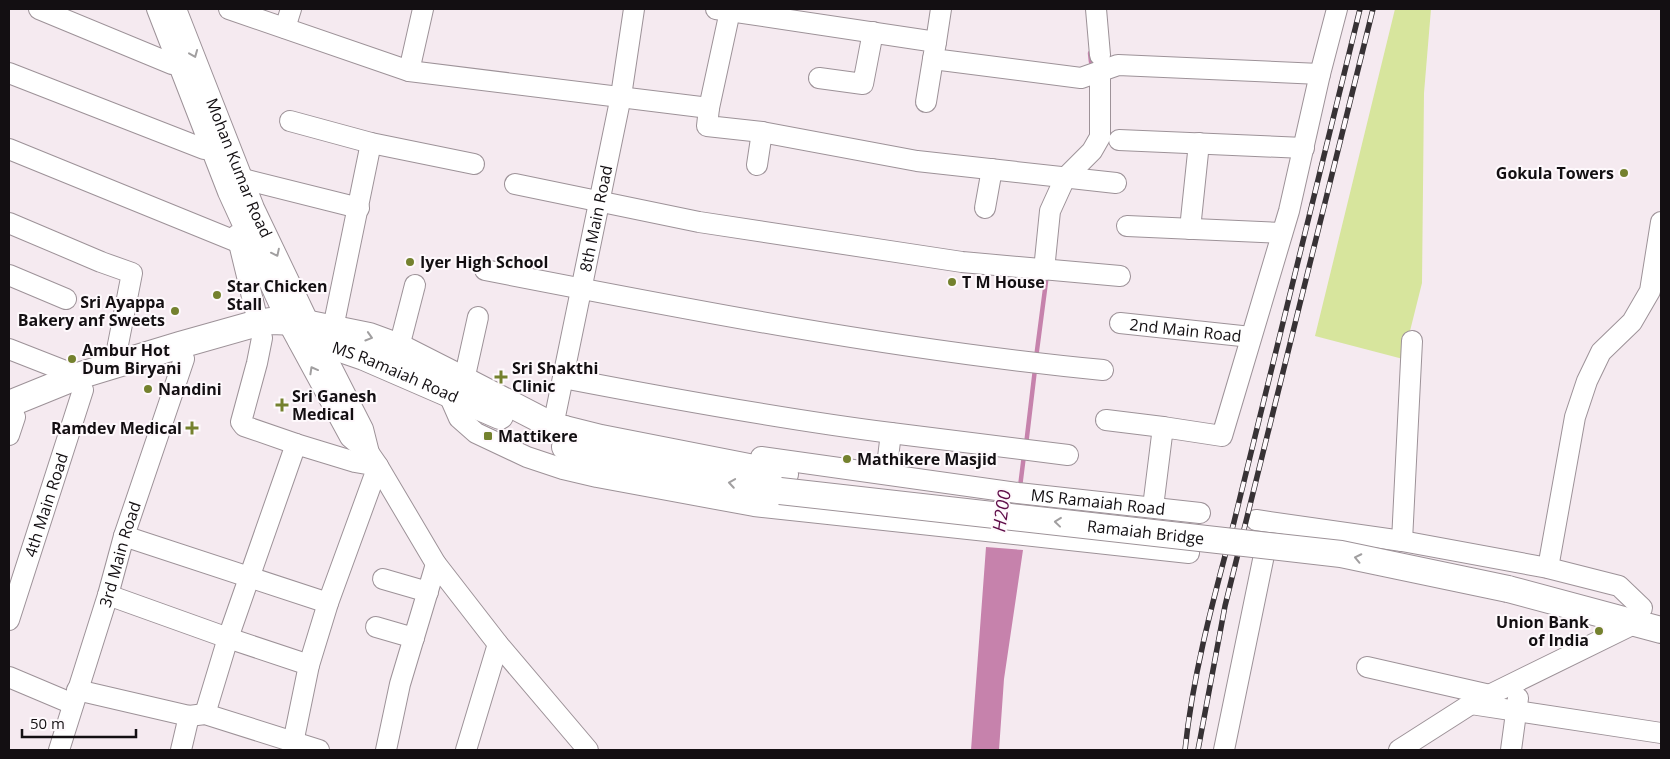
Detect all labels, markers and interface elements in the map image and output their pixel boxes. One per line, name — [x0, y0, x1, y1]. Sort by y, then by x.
one-way arrow — [188, 49, 199, 58]
street label: Mohan Kumar Road — [201, 95, 278, 241]
place label: Gokula Towers — [1496, 162, 1614, 184]
street label: 8th Main Road — [574, 163, 617, 274]
marker: Gokula Towers — [1618, 167, 1630, 179]
one-way arrow — [270, 248, 280, 257]
place label: Iyer High School — [420, 251, 548, 273]
marker: Iyer High School — [404, 256, 416, 268]
place label: T M House — [962, 271, 1045, 293]
place label: Star Chicken Stall — [227, 275, 328, 315]
marker: T M House — [946, 276, 958, 288]
marker: Star Chicken Stall — [211, 289, 223, 301]
place label: Sri Ayappa Bakery anf Sweets — [18, 291, 165, 331]
marker: Sri Ayappa Bakery anf Sweets — [169, 305, 181, 317]
street label: 2nd Main Road — [1129, 313, 1243, 347]
one-way arrow — [364, 331, 373, 341]
street label: MS Ramaiah Road — [329, 336, 462, 408]
place label: Ambur Hot Dum Biryani — [82, 339, 181, 379]
marker: Ambur Hot Dum Biryani — [66, 353, 78, 365]
place label: Sri Shakthi Clinic — [512, 357, 598, 397]
one-way arrow — [309, 367, 319, 376]
marker: Sri Shakthi Clinic — [494, 370, 508, 384]
place label: Nandini — [158, 378, 222, 400]
marker: Nandini — [142, 383, 154, 395]
place label: Sri Ganesh Medical — [292, 385, 377, 425]
marker: Sri Ganesh Medical — [276, 399, 288, 411]
place label: Ramdev Medical — [51, 417, 182, 439]
marker: Ramdev Medical — [186, 422, 198, 434]
place label: Mattikere — [498, 425, 578, 447]
marker: Mattikere — [482, 430, 494, 442]
place label: Mathikere Masjid — [857, 448, 997, 470]
street label: 4th Main Road — [19, 450, 73, 560]
marker: Mathikere Masjid — [841, 453, 853, 465]
one-way arrow — [728, 478, 736, 488]
street label: MS Ramaiah Road — [1030, 483, 1166, 520]
water label: H200 — [986, 488, 1016, 533]
street label: 3rd Main Road — [94, 498, 146, 610]
street label: Ramaiah Bridge — [1086, 515, 1205, 550]
one-way arrow — [1053, 517, 1061, 528]
one-way arrow — [1353, 553, 1362, 564]
place label: Union Bank of India — [1496, 611, 1589, 651]
marker: Union Bank of India — [1593, 625, 1605, 637]
scale bar — [22, 706, 136, 738]
text: 50 m — [30, 713, 65, 733]

